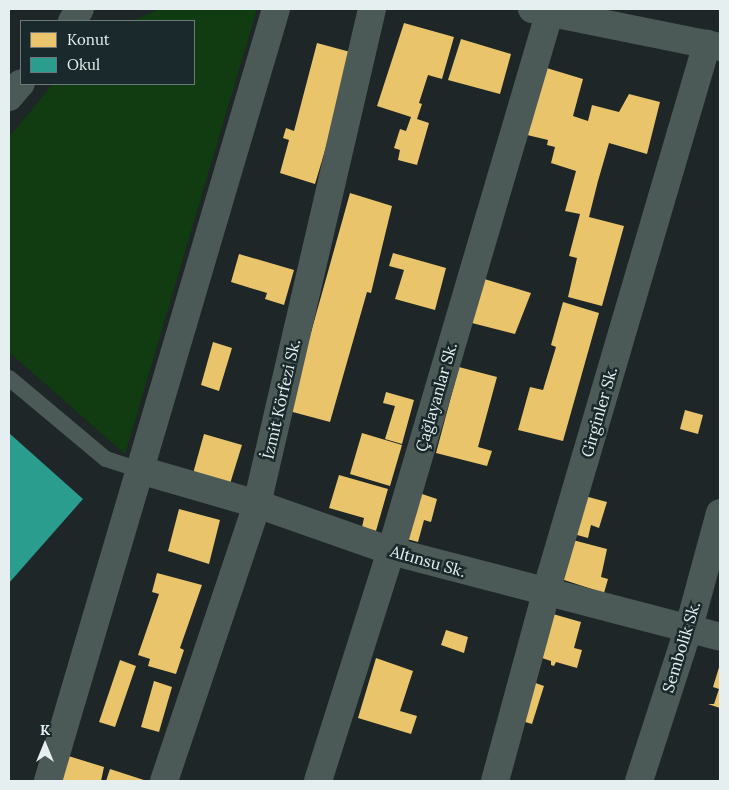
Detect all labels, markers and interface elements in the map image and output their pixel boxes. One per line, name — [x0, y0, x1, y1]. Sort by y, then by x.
legend — [20, 20, 195, 85]
text: Konut — [67, 30, 110, 49]
text: Okul — [67, 55, 100, 74]
street label: İzmit Körfezi Sk. — [258, 337, 304, 461]
street label: Çağlayanlar Sk. — [411, 340, 461, 454]
street label: Girginler Sk. — [577, 365, 621, 459]
street label: Altınsu Sk. — [388, 541, 468, 581]
street label: Sembolik Sk. — [658, 599, 704, 695]
north arrow — [20, 720, 70, 770]
text: K — [40, 721, 50, 739]

